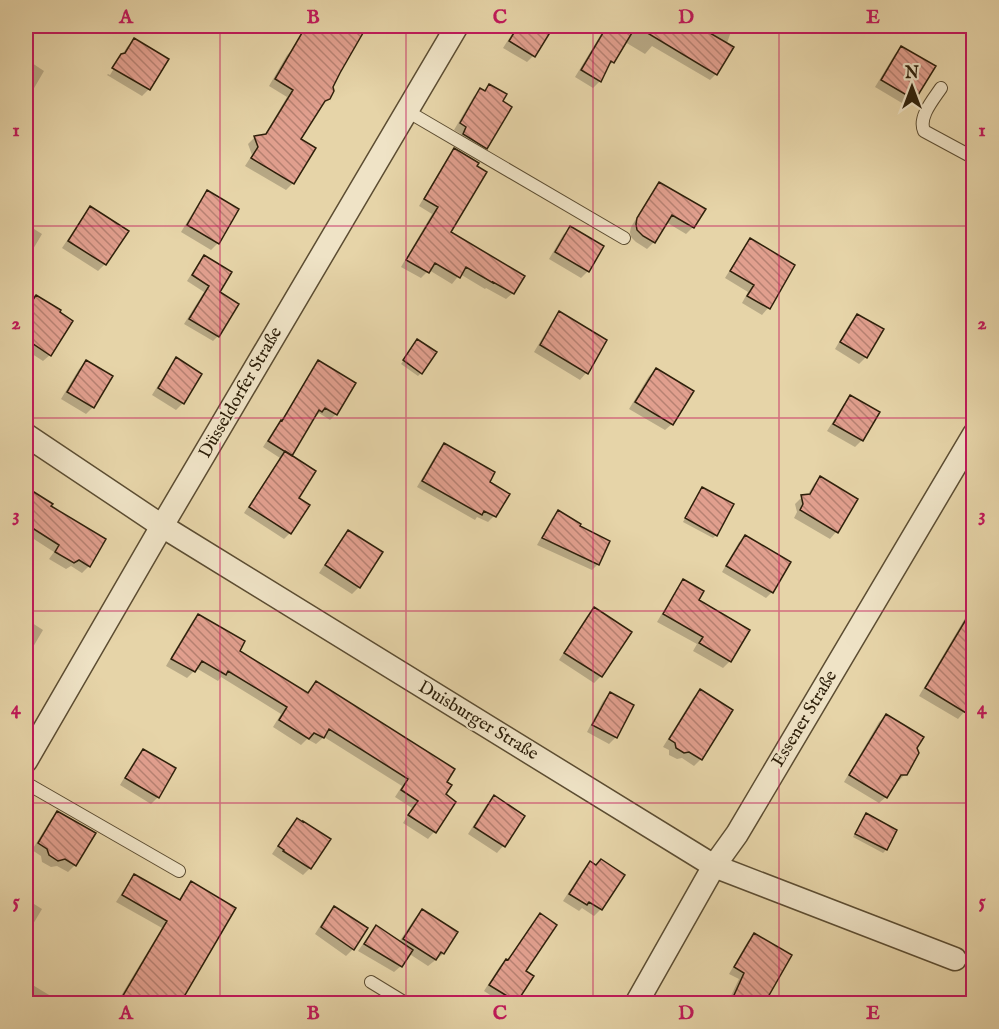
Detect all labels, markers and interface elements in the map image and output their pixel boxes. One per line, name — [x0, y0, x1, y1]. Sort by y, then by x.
text: A — [118, 5, 134, 30]
text: B — [306, 5, 320, 30]
text: C — [493, 5, 507, 30]
text: D — [678, 5, 694, 30]
text: E — [866, 5, 880, 30]
north arrow — [882, 57, 942, 117]
text: N — [904, 64, 919, 84]
text: 1 — [12, 118, 20, 143]
text: 1 — [978, 118, 986, 143]
text: 2 — [11, 311, 21, 336]
text: 2 — [977, 311, 987, 336]
street label: Düsseldorfer Straße — [194, 323, 288, 463]
text: 3 — [12, 503, 20, 528]
text: 3 — [978, 503, 986, 528]
street label: Essener Straße — [767, 666, 843, 772]
street label: Duisburger Straße — [414, 676, 542, 766]
text: 4 — [11, 696, 22, 721]
text: 4 — [977, 696, 988, 721]
text: 5 — [12, 889, 20, 914]
text: 5 — [978, 889, 986, 914]
text: A — [118, 1001, 134, 1026]
text: B — [306, 1001, 320, 1026]
text: C — [493, 1001, 507, 1026]
text: D — [678, 1001, 694, 1026]
text: E — [866, 1001, 880, 1026]

